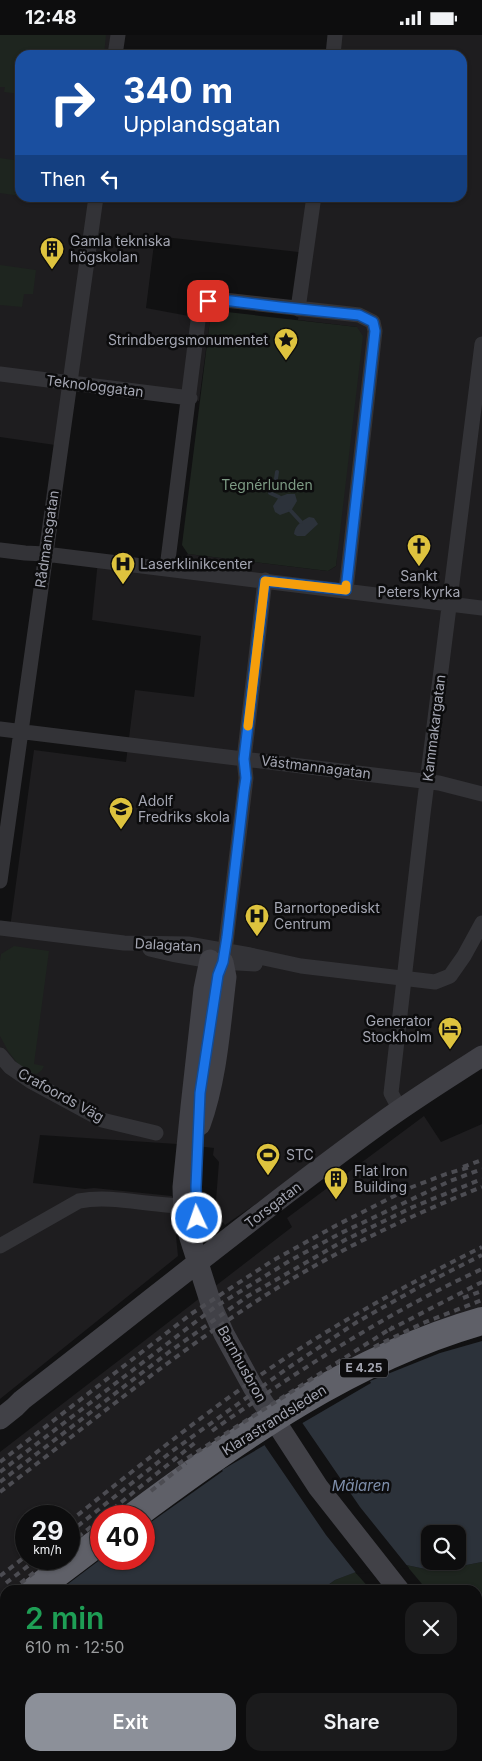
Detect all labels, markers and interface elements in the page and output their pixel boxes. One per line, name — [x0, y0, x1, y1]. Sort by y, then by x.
text: 12:48 — [25, 6, 77, 29]
text: 340 m — [123, 69, 233, 111]
icon: right — [40, 70, 105, 135]
text: Upplandsgatan — [123, 111, 281, 137]
icon: left — [96, 165, 124, 193]
text: Then — [40, 168, 86, 191]
place label: Gamla tekniska högskolan — [70, 232, 171, 265]
building icon: Gamla tekniska högskolan — [39, 236, 65, 270]
pin — [187, 280, 229, 322]
icon: arrive — [194, 287, 222, 315]
place icon: Strindbergsmonumentet — [273, 327, 299, 361]
place label: Strindbergsmonumentet — [108, 331, 268, 348]
street label: Teknologgatan — [45, 371, 145, 400]
park label: Tegnérlunden — [221, 476, 313, 493]
street label: Rådmansgatan — [31, 489, 62, 589]
church icon: Sankt Peters kyrka — [406, 533, 432, 567]
hospital icon: Laserklinikcenter — [110, 551, 136, 585]
place label: Laserklinikcenter — [140, 555, 253, 572]
place label: Sankt Peters kyrka — [378, 567, 460, 600]
street label: Kammakargatan — [419, 674, 448, 782]
street label: Västmannagatan — [260, 751, 372, 782]
place label: Adolf Fredriks skola — [138, 792, 230, 825]
school or university icon: Adolf Fredriks skola — [108, 796, 134, 830]
place label: Barnortopediskt Centrum — [274, 899, 380, 932]
hospital icon: Barnortopediskt Centrum — [244, 903, 270, 937]
street label: Dalagatan — [134, 934, 202, 955]
place label: Generator Stockholm — [362, 1012, 432, 1045]
hotel icon: Generator Stockholm — [437, 1016, 463, 1050]
street label: Crafoords Väg — [15, 1064, 107, 1125]
sports icon: STC — [255, 1142, 281, 1176]
place label: STC — [286, 1146, 314, 1163]
place label: Flat Iron Building — [354, 1162, 408, 1195]
building icon: Flat Iron Building — [323, 1166, 349, 1200]
street label: Torsgatan — [241, 1178, 304, 1231]
position arrow — [170, 1191, 222, 1243]
street label: Barnhusbron — [214, 1322, 270, 1405]
road number: E 4.25 — [340, 1359, 388, 1377]
street label: Klarastrandsleden — [218, 1381, 329, 1458]
water label: Mälaren — [332, 1476, 390, 1495]
speed limit sign: 40 — [90, 1505, 155, 1570]
text: 29 — [32, 1516, 63, 1546]
map controls — [421, 1525, 466, 1570]
button: search — [421, 1525, 466, 1570]
text: km/h — [33, 1542, 62, 1557]
text: 2 min — [25, 1600, 104, 1636]
button: close — [405, 1602, 457, 1654]
text: 610 m · 12:50 — [25, 1637, 124, 1657]
button: Exit — [25, 1693, 236, 1751]
button: Share — [246, 1693, 457, 1751]

